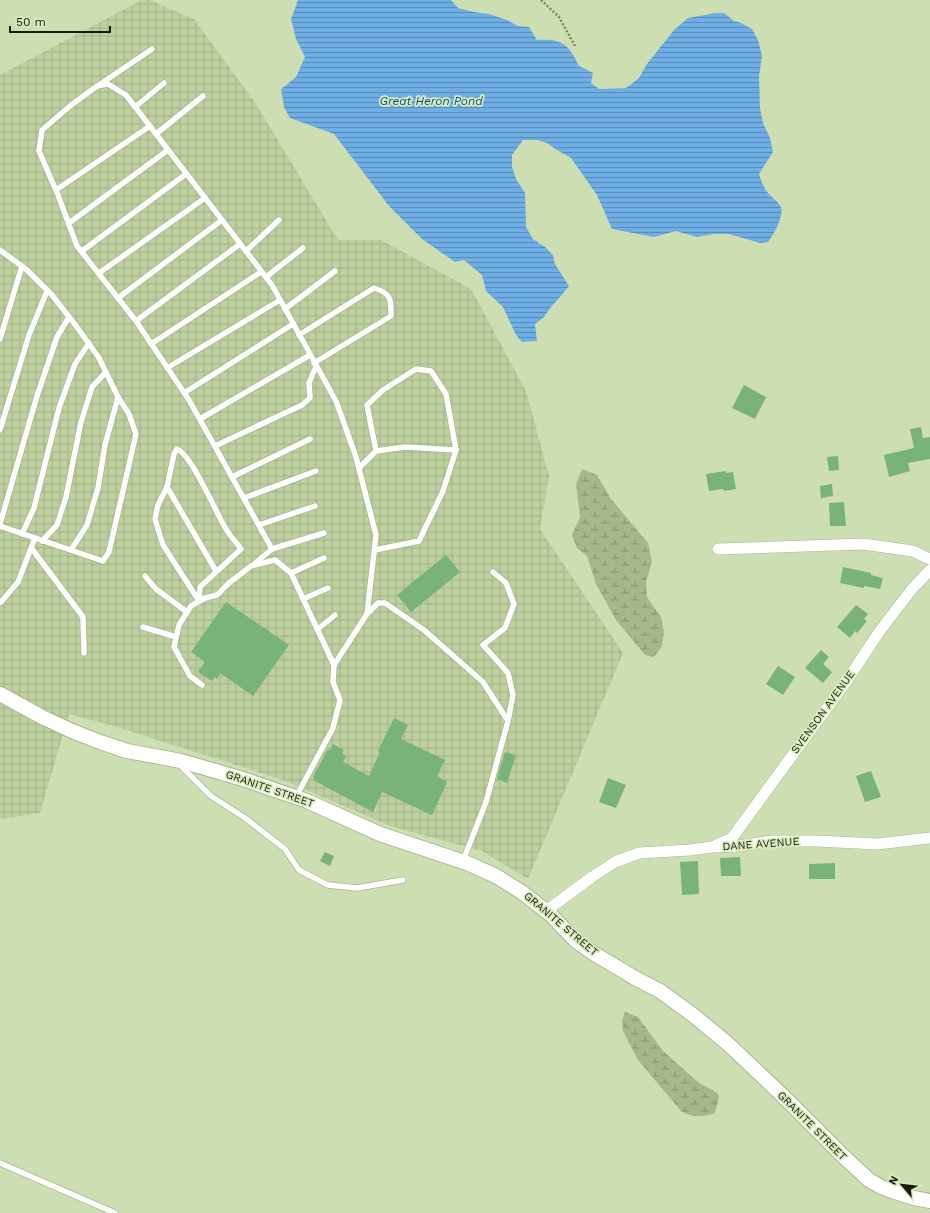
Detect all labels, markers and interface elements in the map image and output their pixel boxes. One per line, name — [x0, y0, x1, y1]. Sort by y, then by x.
scale bar — [10, 8, 110, 34]
text: 50 m — [16, 15, 46, 29]
water label: Great Heron Pond — [379, 94, 483, 108]
street label: SVENSON AVENUE — [789, 668, 857, 756]
street label: GRANITE STREET — [224, 768, 316, 810]
street label: DANE AVENUE — [722, 835, 800, 853]
street label: GRANITE STREET — [521, 889, 601, 959]
street label: GRANITE STREET — [775, 1089, 850, 1164]
north arrow — [882, 1165, 922, 1205]
text: N — [886, 1174, 901, 1187]

